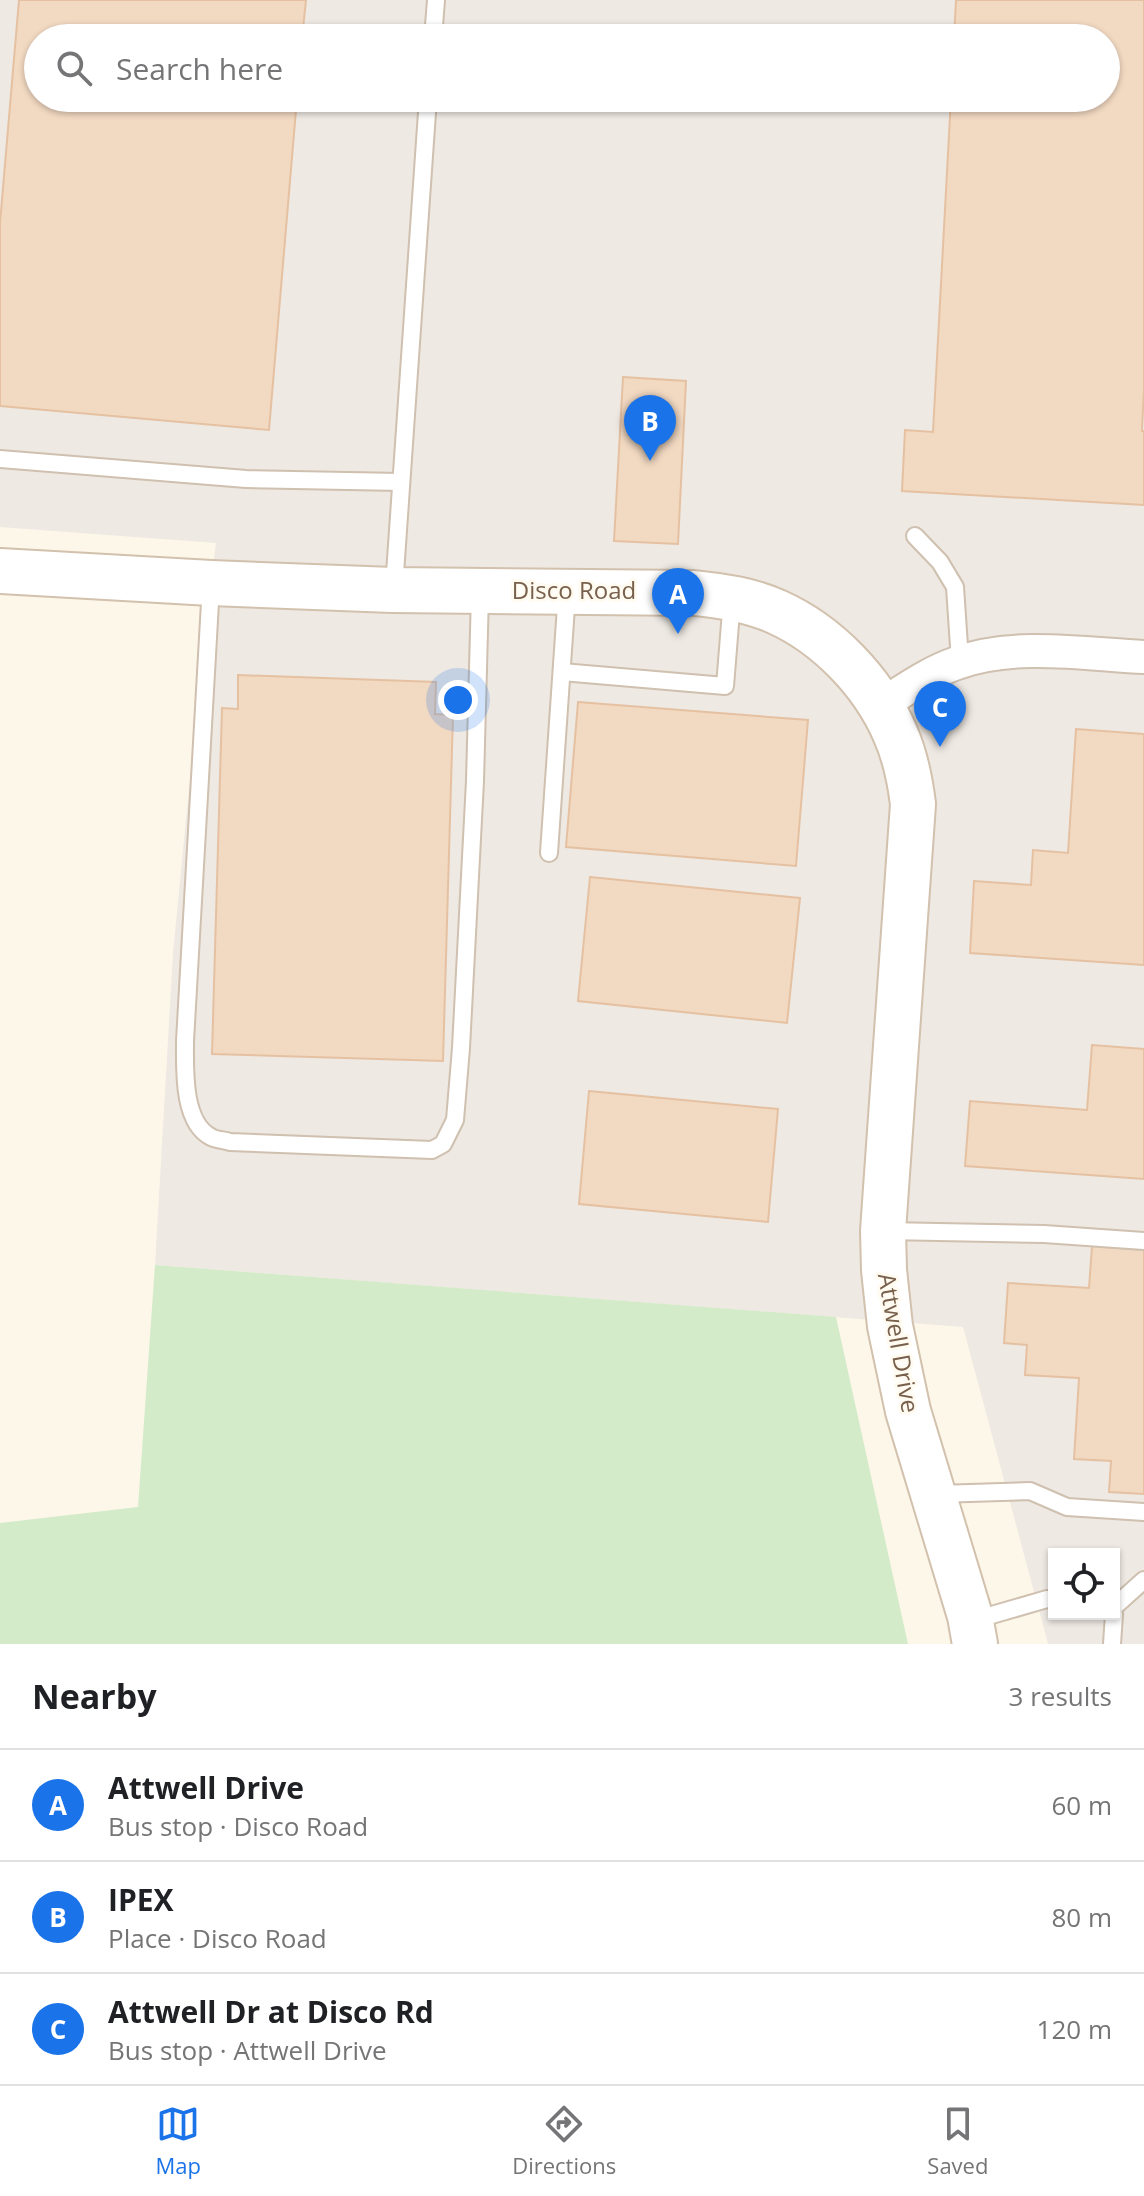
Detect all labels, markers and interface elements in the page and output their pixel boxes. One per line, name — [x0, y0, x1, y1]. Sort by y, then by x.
search box — [24, 24, 1120, 112]
icon: search — [52, 46, 96, 90]
text: Search here — [116, 48, 283, 89]
pin: B — [624, 395, 676, 461]
pin: A — [652, 568, 704, 634]
street label: Disco Road — [512, 573, 636, 606]
your location — [438, 680, 478, 720]
pin: C — [914, 681, 966, 747]
street label: Attwell Drive — [871, 1270, 928, 1415]
map controls — [1048, 1548, 1120, 1620]
button: locate — [1048, 1548, 1120, 1620]
text: Nearby — [32, 1673, 157, 1719]
text: 3 results — [1009, 1678, 1112, 1714]
text: Attwell Drive — [108, 1767, 304, 1808]
text: A — [49, 1787, 67, 1823]
text: 60 m — [1051, 1787, 1112, 1823]
text: Bus stop · Disco Road — [108, 1808, 368, 1844]
text: IPEX — [108, 1879, 174, 1920]
text: B — [49, 1899, 67, 1935]
text: 80 m — [1051, 1899, 1112, 1935]
text: Place · Disco Road — [108, 1920, 327, 1956]
text: Attwell Dr at Disco Rd — [108, 1991, 434, 2032]
text: C — [50, 2011, 66, 2047]
text: 120 m — [1037, 2011, 1112, 2047]
text: Bus stop · Attwell Drive — [108, 2032, 387, 2068]
tab: Map — [156, 2102, 201, 2180]
tab: Directions — [512, 2102, 616, 2180]
tab: Saved — [927, 2102, 988, 2180]

